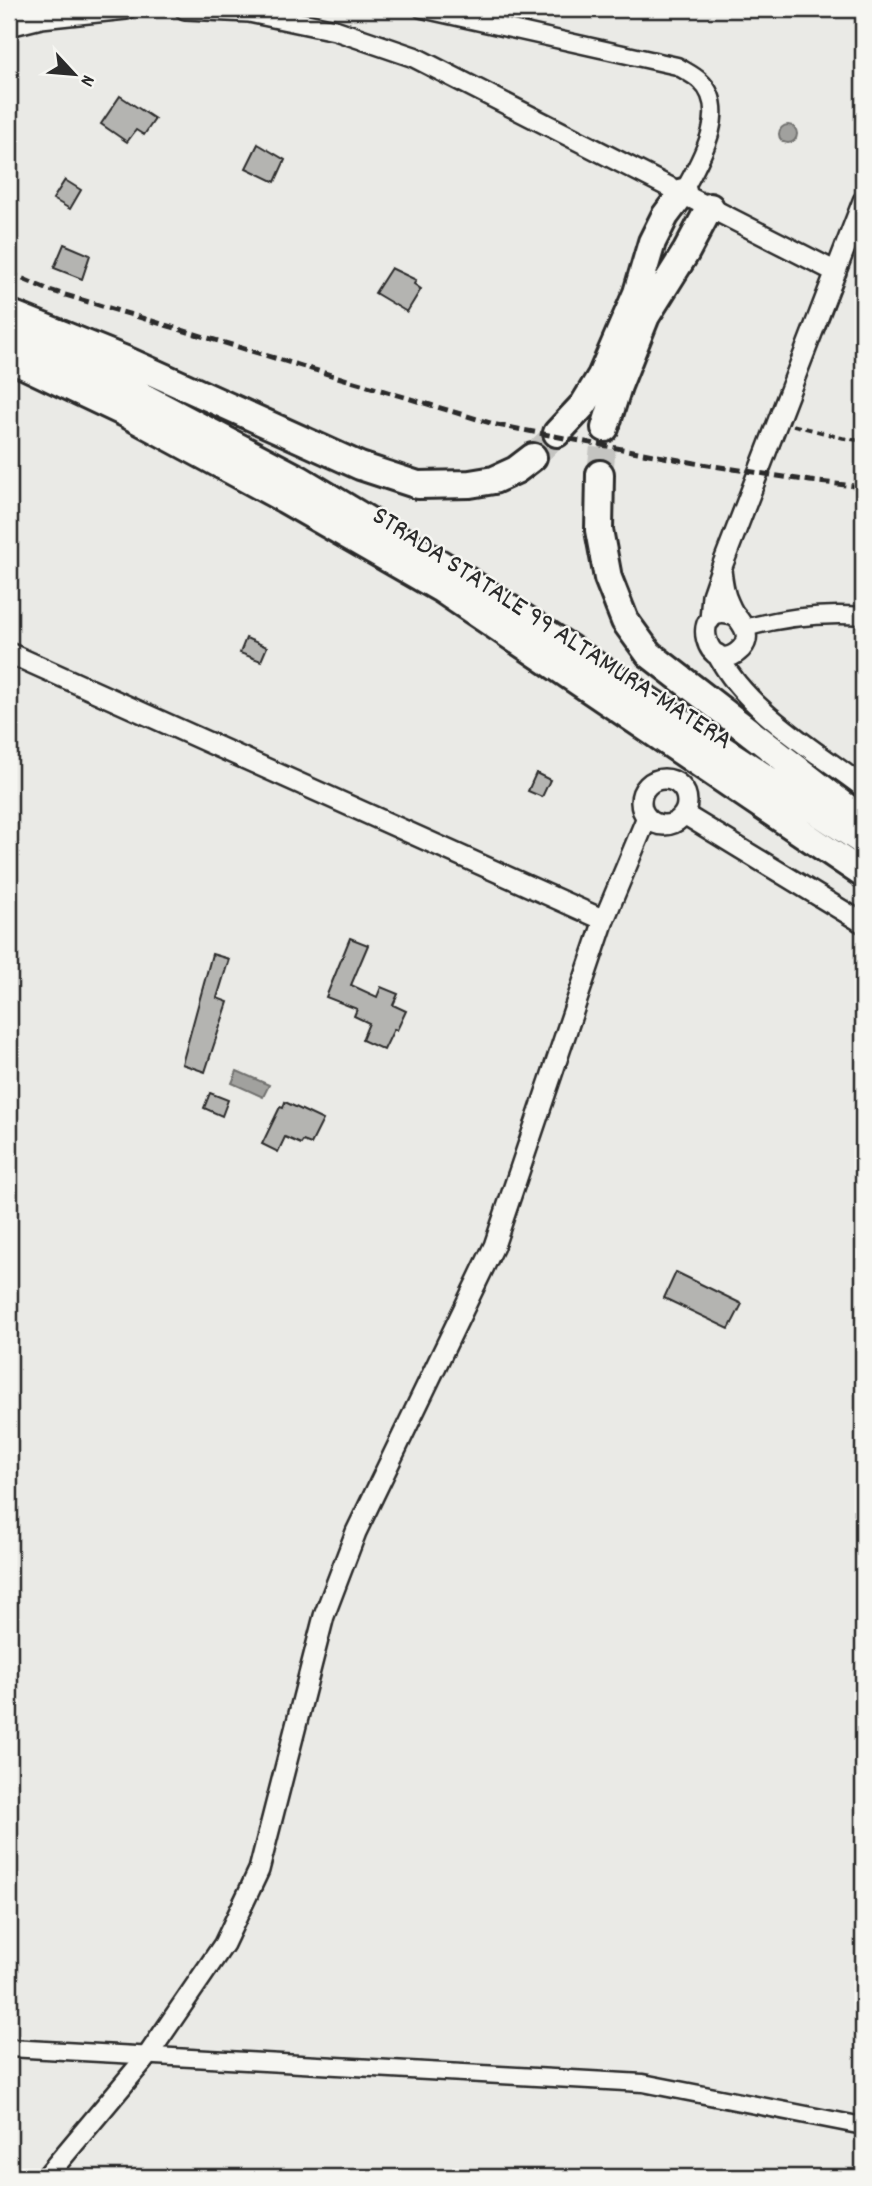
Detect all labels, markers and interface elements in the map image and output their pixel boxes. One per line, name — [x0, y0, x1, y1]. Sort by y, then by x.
north arrow — [38, 38, 108, 108]
text: N — [72, 70, 100, 90]
street label: STRADA STATALE 99 ALTAMURA-MATERA — [363, 498, 739, 762]

